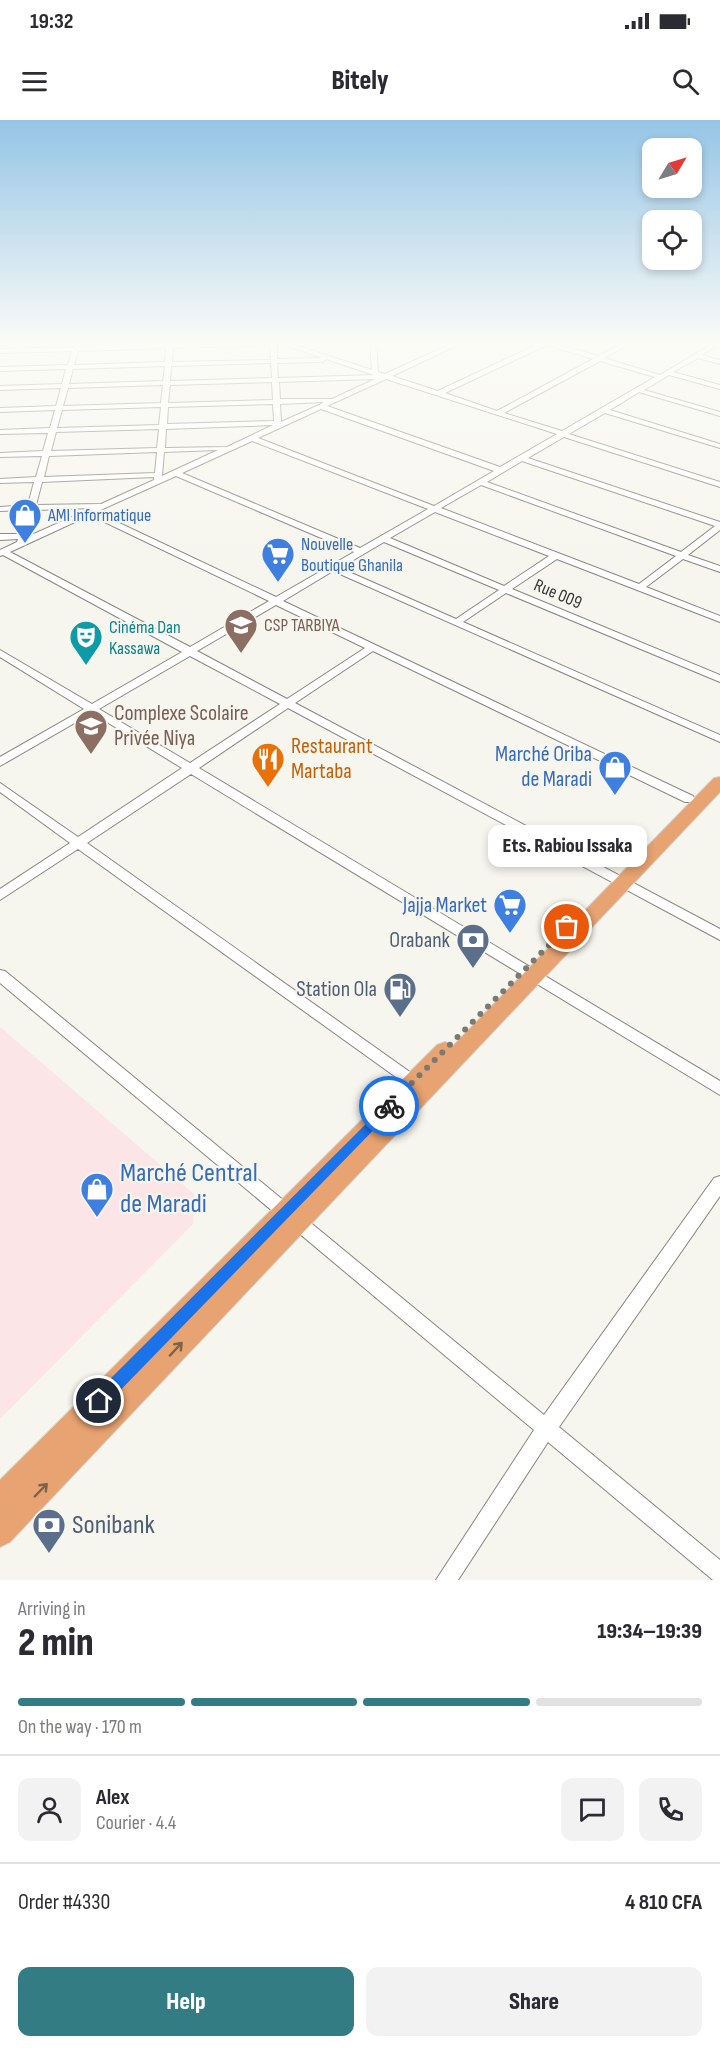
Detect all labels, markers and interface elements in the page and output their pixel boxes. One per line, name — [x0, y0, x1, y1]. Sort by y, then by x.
text: 19:32 — [30, 8, 73, 35]
icon: menu — [18, 65, 51, 98]
text: Bitely — [331, 65, 389, 97]
icon: search — [669, 65, 702, 98]
north arrow — [642, 138, 702, 198]
map controls — [642, 138, 702, 270]
button: locate — [642, 210, 702, 270]
shop icon: AMI Informatique — [7, 497, 43, 544]
place label: AMI Informatique — [47, 505, 151, 526]
place label: Nouvelle Boutique Ghanila — [301, 534, 403, 576]
supermarket icon: Nouvelle Boutique Ghanila — [260, 536, 296, 583]
street label: Rue 009 — [531, 575, 585, 613]
school or university icon: CSP TARBIYA — [223, 607, 259, 654]
place label: CSP TARBIYA — [264, 615, 340, 636]
place label: Cinéma Dan Kassawa — [109, 617, 181, 659]
theatre icon: Cinéma Dan Kassawa — [68, 619, 104, 666]
place label: Complexe Scolaire Privée Niya — [114, 700, 249, 752]
school or university icon: Complexe Scolaire Privée Niya — [73, 708, 109, 755]
place label: Restaurant Martaba — [291, 733, 373, 785]
restaurant icon: Restaurant Martaba — [250, 741, 286, 788]
place label: Marché Oriba de Maradi — [495, 741, 592, 793]
shop icon: Marché Oriba de Maradi — [597, 749, 633, 796]
callout: Ets. Rabiou Issaka — [488, 825, 646, 867]
text: Ets. Rabiou Issaka — [503, 834, 632, 858]
supermarket icon: Jajja Market — [492, 887, 528, 934]
place label: Jajja Market — [402, 892, 487, 919]
pin — [541, 901, 592, 952]
icon: bag — [550, 910, 583, 943]
bank icon: Orabank — [455, 922, 491, 969]
place label: Orabank — [389, 927, 451, 954]
fuel station icon: Station Ola — [382, 971, 418, 1018]
place label: Station Ola — [296, 976, 377, 1003]
courier — [359, 1076, 419, 1136]
icon: bike — [373, 1090, 406, 1123]
place label: Marché Central de Maradi — [120, 1157, 258, 1220]
shop icon: Marché Central de Maradi — [79, 1171, 115, 1218]
one-way arrow — [169, 1342, 183, 1357]
pin — [73, 1375, 124, 1426]
icon: home — [82, 1384, 115, 1417]
one-way arrow — [33, 1482, 48, 1497]
bank icon: Sonibank — [31, 1507, 67, 1554]
place label: Sonibank — [72, 1509, 155, 1541]
text: Arriving in — [18, 1597, 86, 1621]
text: 19:34–19:39 — [597, 1618, 702, 1645]
text: 2 min — [18, 1620, 94, 1667]
text: On the way · 170 m — [18, 1715, 142, 1739]
button: person — [18, 1778, 81, 1841]
button: chat — [561, 1778, 624, 1841]
button: phone — [639, 1778, 702, 1841]
text: Alex — [96, 1784, 129, 1811]
text: Courier · 4.4 — [96, 1811, 176, 1835]
text: Order #4330 — [18, 1889, 110, 1916]
text: 4 810 CFA — [625, 1889, 702, 1916]
button: Help — [18, 1967, 354, 2036]
button: Share — [366, 1967, 702, 2036]

